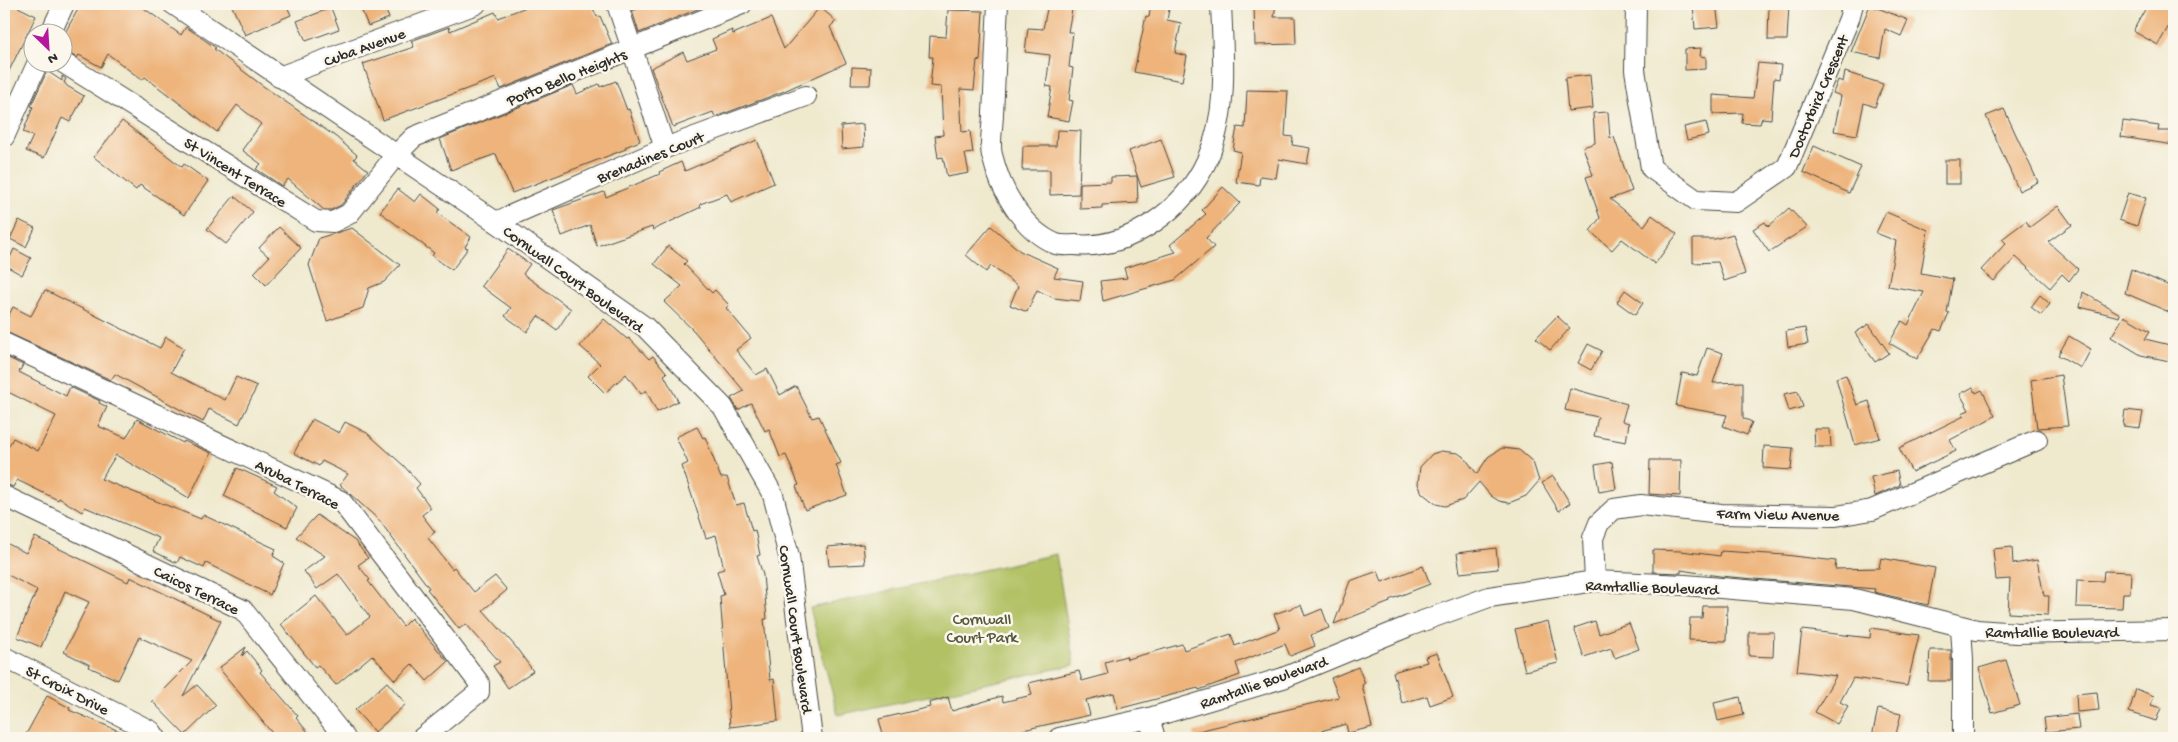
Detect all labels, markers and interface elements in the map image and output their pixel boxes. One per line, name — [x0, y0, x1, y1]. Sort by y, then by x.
north arrow — [22, 22, 72, 72]
street label: Cuba Avenue — [322, 26, 409, 73]
street label: Doctorbird Crescent — [1785, 32, 1855, 163]
street label: Porto Bello Heights — [503, 46, 631, 112]
text: N — [45, 48, 60, 67]
street label: Brenadines Court — [594, 129, 709, 190]
street label: St Vincent Terrace — [179, 135, 290, 214]
street label: Cornwall Court Boulevard — [498, 223, 647, 339]
street label: Aruba Terrace — [251, 457, 342, 516]
street label: Farm View Avenue — [1715, 506, 1840, 527]
street label: Cornwall Court Boulevard — [772, 544, 815, 716]
street label: Caicos Terrace — [150, 563, 242, 621]
street label: Ramtallie Boulevard — [1585, 578, 1720, 601]
park label: Cornwall Court Park — [947, 612, 1019, 649]
street label: Ramtallie Boulevard — [1985, 625, 2120, 644]
street label: Ramtallie Boulevard — [1198, 653, 1332, 715]
street label: St Croix Drive — [22, 663, 112, 722]

